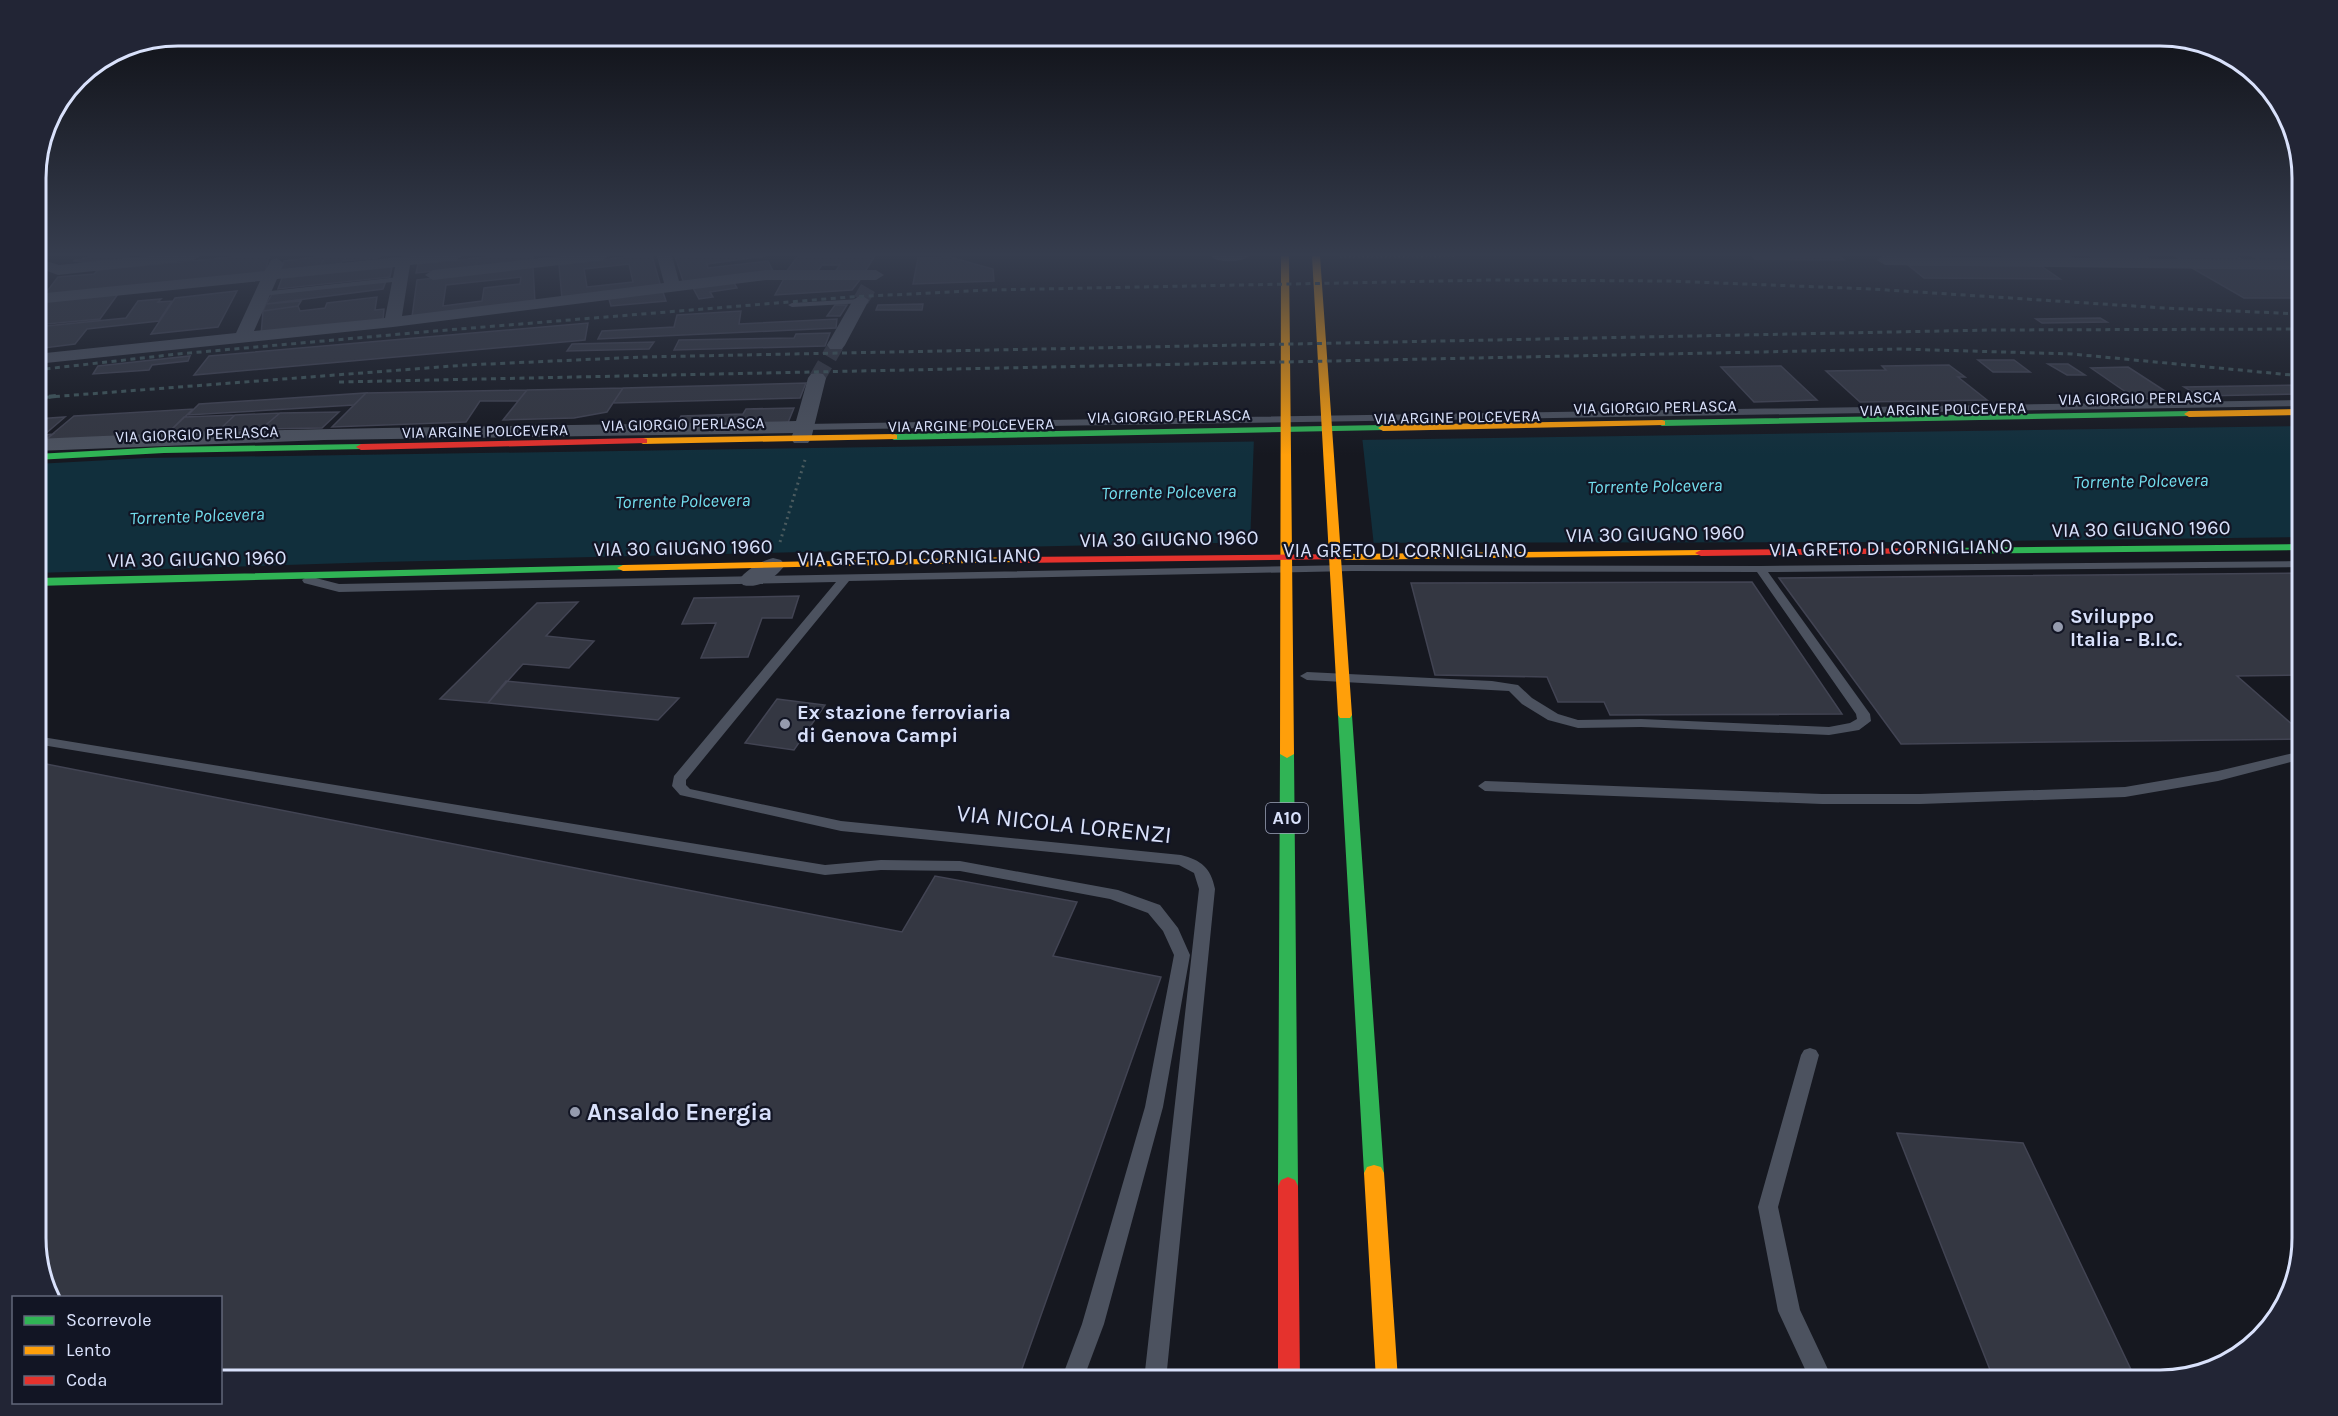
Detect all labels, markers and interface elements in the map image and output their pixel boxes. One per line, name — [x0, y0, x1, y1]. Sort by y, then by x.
street label: VIA GIORGIO PERLASCA — [2058, 387, 2222, 409]
street label: VIA GIORGIO PERLASCA — [1573, 396, 1737, 418]
street label: VIA ARGINE POLCEVERA — [1860, 398, 2026, 420]
street label: VIA GIORGIO PERLASCA — [1087, 405, 1251, 427]
street label: VIA ARGINE POLCEVERA — [1374, 406, 1540, 428]
street label: VIA GIORGIO PERLASCA — [601, 413, 765, 435]
street label: VIA ARGINE POLCEVERA — [888, 414, 1054, 436]
street label: VIA ARGINE POLCEVERA — [402, 420, 568, 442]
street label: VIA GIORGIO PERLASCA — [115, 422, 279, 446]
water label: Torrente Polcevera — [2073, 469, 2209, 493]
water label: Torrente Polcevera — [1587, 474, 1723, 498]
water label: Torrente Polcevera — [1101, 480, 1237, 504]
water label: Torrente Polcevera — [615, 489, 751, 513]
water label: Torrente Polcevera — [129, 503, 265, 529]
street label: VIA 30 GIUGNO 1960 — [2051, 516, 2231, 542]
street label: VIA 30 GIUGNO 1960 — [1565, 521, 1745, 547]
street label: VIA 30 GIUGNO 1960 — [1079, 526, 1259, 552]
street label: VIA GRETO DI CORNIGLIANO — [1769, 534, 2013, 562]
street label: VIA 30 GIUGNO 1960 — [593, 535, 773, 561]
street label: VIA GRETO DI CORNIGLIANO — [1283, 539, 1527, 562]
street label: VIA GRETO DI CORNIGLIANO — [797, 543, 1041, 571]
street label: VIA 30 GIUGNO 1960 — [107, 546, 287, 572]
place label: Sviluppo Italia - B.I.C. — [2070, 605, 2182, 651]
marker: Sviluppo Italia - B.I.C. — [2051, 620, 2065, 634]
place label: Ex stazione ferroviaria di Genova Campi — [797, 701, 1011, 747]
marker: Ex stazione ferroviaria di Genova Campi — [778, 717, 792, 731]
street label: VIA NICOLA LORENZI — [955, 799, 1173, 849]
road number: A10 — [1266, 803, 1308, 833]
place label: Ansaldo Energia — [587, 1098, 772, 1126]
marker: Ansaldo Energia — [568, 1105, 582, 1119]
legend — [12, 1296, 222, 1404]
text: Scorrevole — [66, 1309, 151, 1331]
text: Lento — [66, 1339, 111, 1361]
text: Coda — [66, 1369, 107, 1391]

